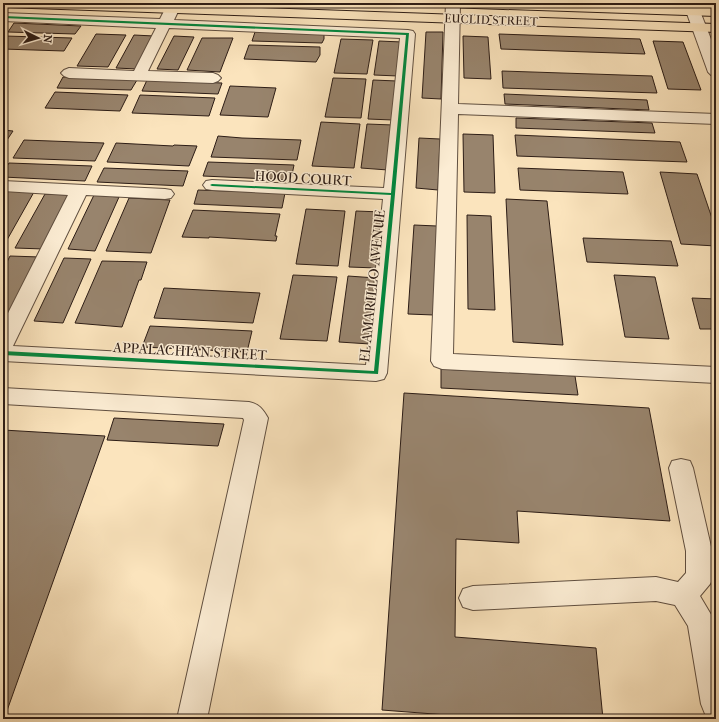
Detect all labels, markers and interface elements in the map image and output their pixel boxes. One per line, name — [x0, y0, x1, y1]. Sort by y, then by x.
street label: EUCLID STREET — [444, 11, 539, 29]
north arrow — [18, 18, 58, 58]
text: N — [41, 34, 54, 44]
street label: HOOD COURT — [254, 167, 352, 190]
street label: EL AMARILLO AVENUE — [356, 208, 389, 363]
street label: APPALACHIAN STREET — [112, 339, 268, 364]

